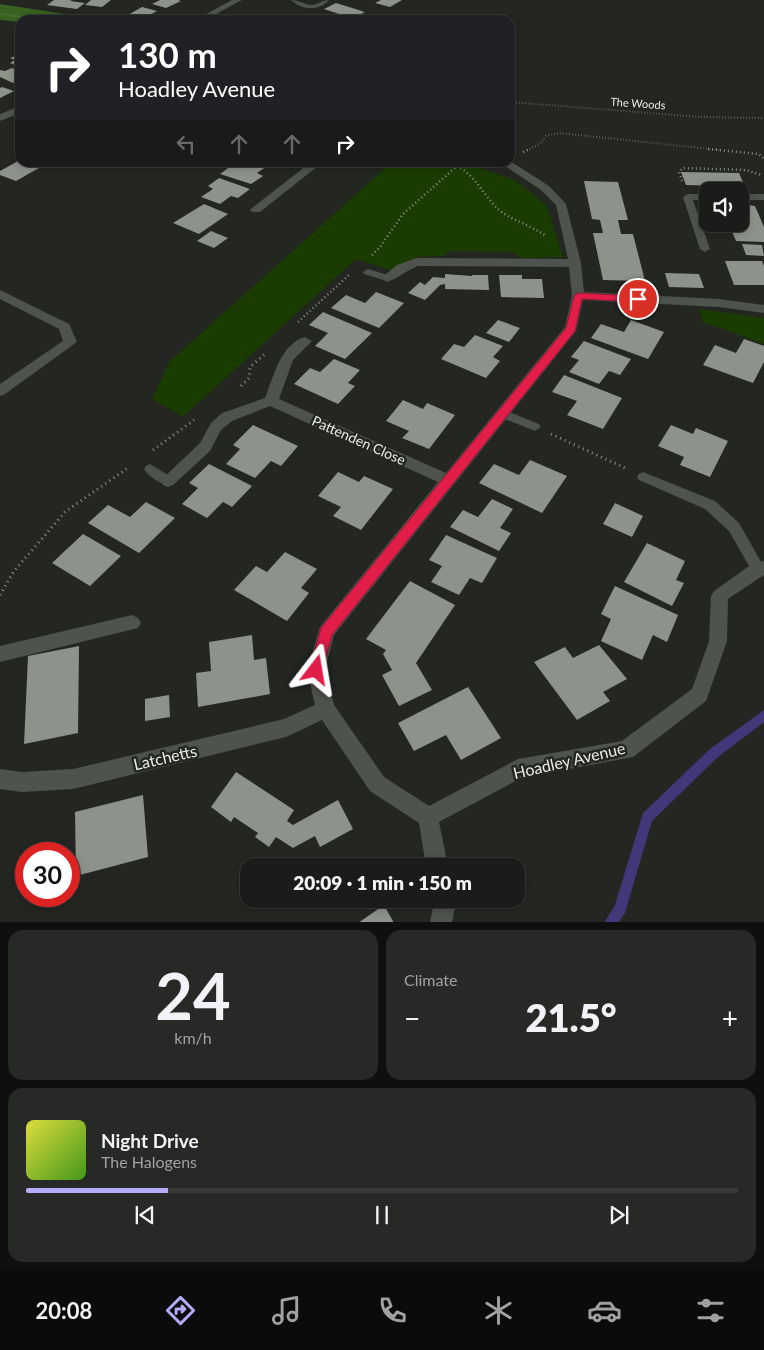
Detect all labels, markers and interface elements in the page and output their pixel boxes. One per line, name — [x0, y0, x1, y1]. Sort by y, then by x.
text: 130 m — [118, 33, 217, 75]
icon: right — [35, 35, 100, 100]
text: Hoadley Avenue — [118, 75, 275, 102]
street label: The Woods — [610, 95, 666, 111]
icon: left — [172, 130, 200, 158]
icon: ahead — [225, 130, 253, 158]
icon: ahead — [278, 130, 306, 158]
icon: right — [331, 130, 359, 158]
map controls — [699, 182, 749, 232]
button: sound — [699, 182, 749, 232]
pin — [617, 278, 659, 320]
icon: arrive — [624, 285, 652, 313]
street label: Pattenden Close — [310, 412, 408, 468]
position arrow — [289, 643, 341, 695]
street label: Hoadley Avenue — [511, 738, 627, 782]
street label: Latchetts — [131, 740, 199, 774]
speed limit sign: 30 — [15, 842, 80, 907]
text: 20:09 · 1 min · 150 m — [293, 871, 472, 894]
text: 24 — [155, 956, 231, 1034]
text: Climate — [404, 970, 457, 989]
text: 21.5° — [525, 994, 617, 1040]
text: − — [404, 1001, 420, 1035]
text: + — [722, 1001, 738, 1035]
text: km/h — [174, 1028, 212, 1047]
text: Night Drive — [101, 1129, 199, 1152]
text: The Halogens — [101, 1152, 197, 1171]
icon: previous — [131, 1201, 159, 1229]
icon: pause — [368, 1201, 396, 1229]
icon: next — [605, 1201, 633, 1229]
icon: directions — [163, 1293, 198, 1328]
icon: music — [269, 1293, 304, 1328]
icon: phone — [375, 1293, 410, 1328]
icon: climate — [481, 1293, 516, 1328]
icon: car — [587, 1293, 622, 1328]
icon: filters — [693, 1293, 728, 1328]
text: 20:08 — [36, 1297, 92, 1324]

